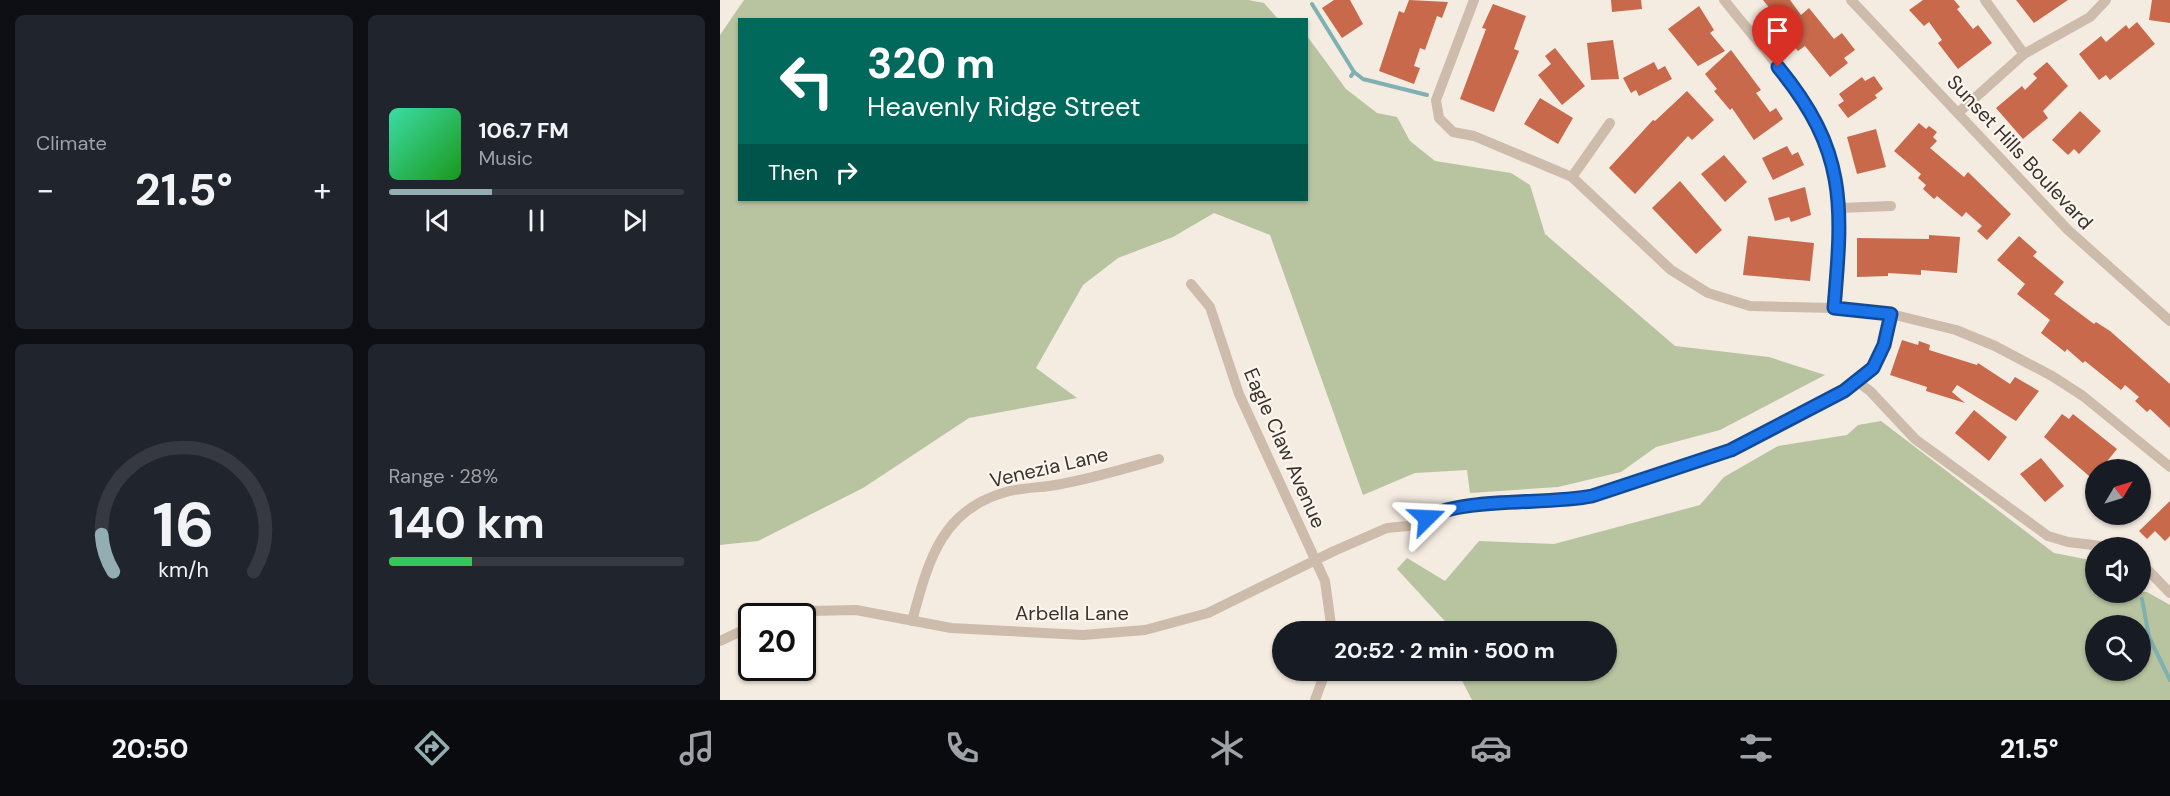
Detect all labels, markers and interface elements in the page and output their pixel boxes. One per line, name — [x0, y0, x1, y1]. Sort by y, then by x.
pin — [1752, 5, 1803, 67]
icon: arrive — [1761, 14, 1794, 47]
text: 320 m — [867, 36, 995, 91]
icon: left — [768, 42, 846, 120]
street label: Sunset Hills Boulevard — [1941, 69, 2099, 235]
text: Heavenly Ridge Street — [867, 89, 1141, 124]
text: 106.7 FM — [479, 116, 569, 145]
text: Climate — [36, 130, 107, 156]
text: Music — [479, 145, 533, 171]
icon: right — [830, 156, 863, 189]
text: Then — [768, 158, 818, 187]
text: 21.5° — [135, 160, 233, 219]
text: − — [36, 168, 54, 211]
text: + — [313, 168, 331, 211]
icon: previous — [421, 204, 454, 237]
icon: pause — [520, 204, 553, 237]
icon: next — [618, 204, 651, 237]
street label: Eagle Claw Avenue — [1238, 364, 1332, 532]
street label: Venezia Lane — [987, 441, 1111, 493]
north arrow — [2085, 459, 2151, 525]
map controls — [2085, 459, 2151, 681]
text: Range · 28% — [389, 463, 498, 489]
text: 16 — [153, 484, 215, 565]
position arrow — [1395, 486, 1459, 550]
text: 140 km — [389, 493, 545, 552]
button: sound — [2085, 537, 2151, 603]
text: km/h — [158, 556, 209, 584]
street label: Arbella Lane — [1015, 600, 1129, 626]
speed limit sign: 20 — [738, 603, 816, 681]
button: search — [2085, 615, 2151, 681]
text: 20:52 · 2 min · 500 m — [1334, 636, 1555, 665]
icon: directions — [411, 727, 453, 769]
icon: music — [676, 727, 718, 769]
icon: phone — [941, 727, 983, 769]
icon: climate — [1206, 727, 1248, 769]
icon: car — [1470, 727, 1512, 769]
icon: filters — [1735, 727, 1777, 769]
text: 20:50 — [111, 731, 189, 766]
text: 21.5° — [2000, 731, 2059, 766]

